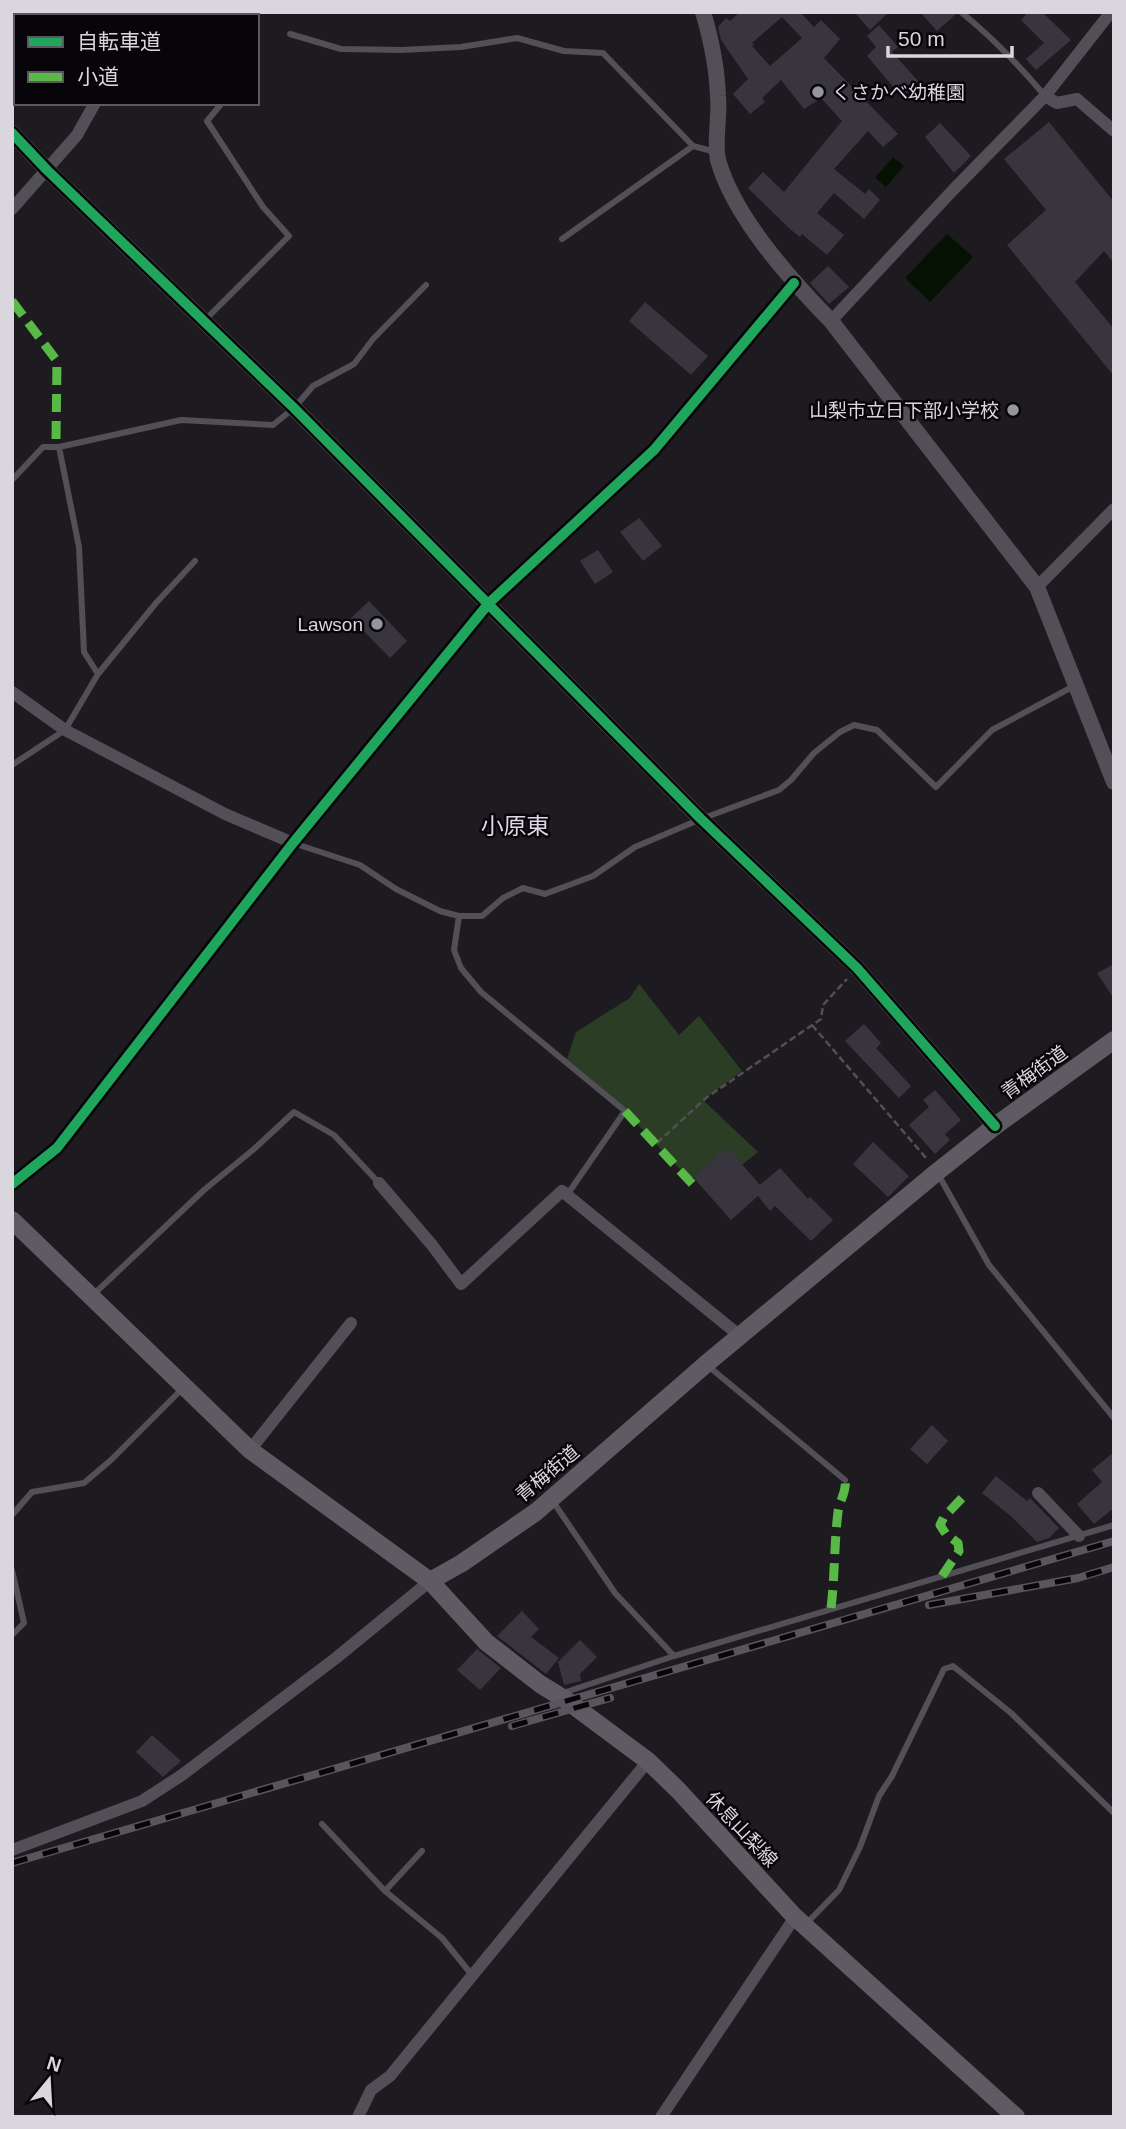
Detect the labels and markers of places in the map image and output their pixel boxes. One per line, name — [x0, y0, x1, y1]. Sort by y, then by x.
place label: くさかべ幼稚園 — [832, 82, 965, 103]
marker: くさかべ幼稚園 — [810, 84, 826, 100]
place label: 山梨市立日下部小学校 — [809, 400, 999, 421]
marker: 山梨市立日下部小学校 — [1005, 402, 1021, 418]
place label: Lawson — [298, 614, 363, 635]
marker: Lawson — [369, 616, 385, 632]

